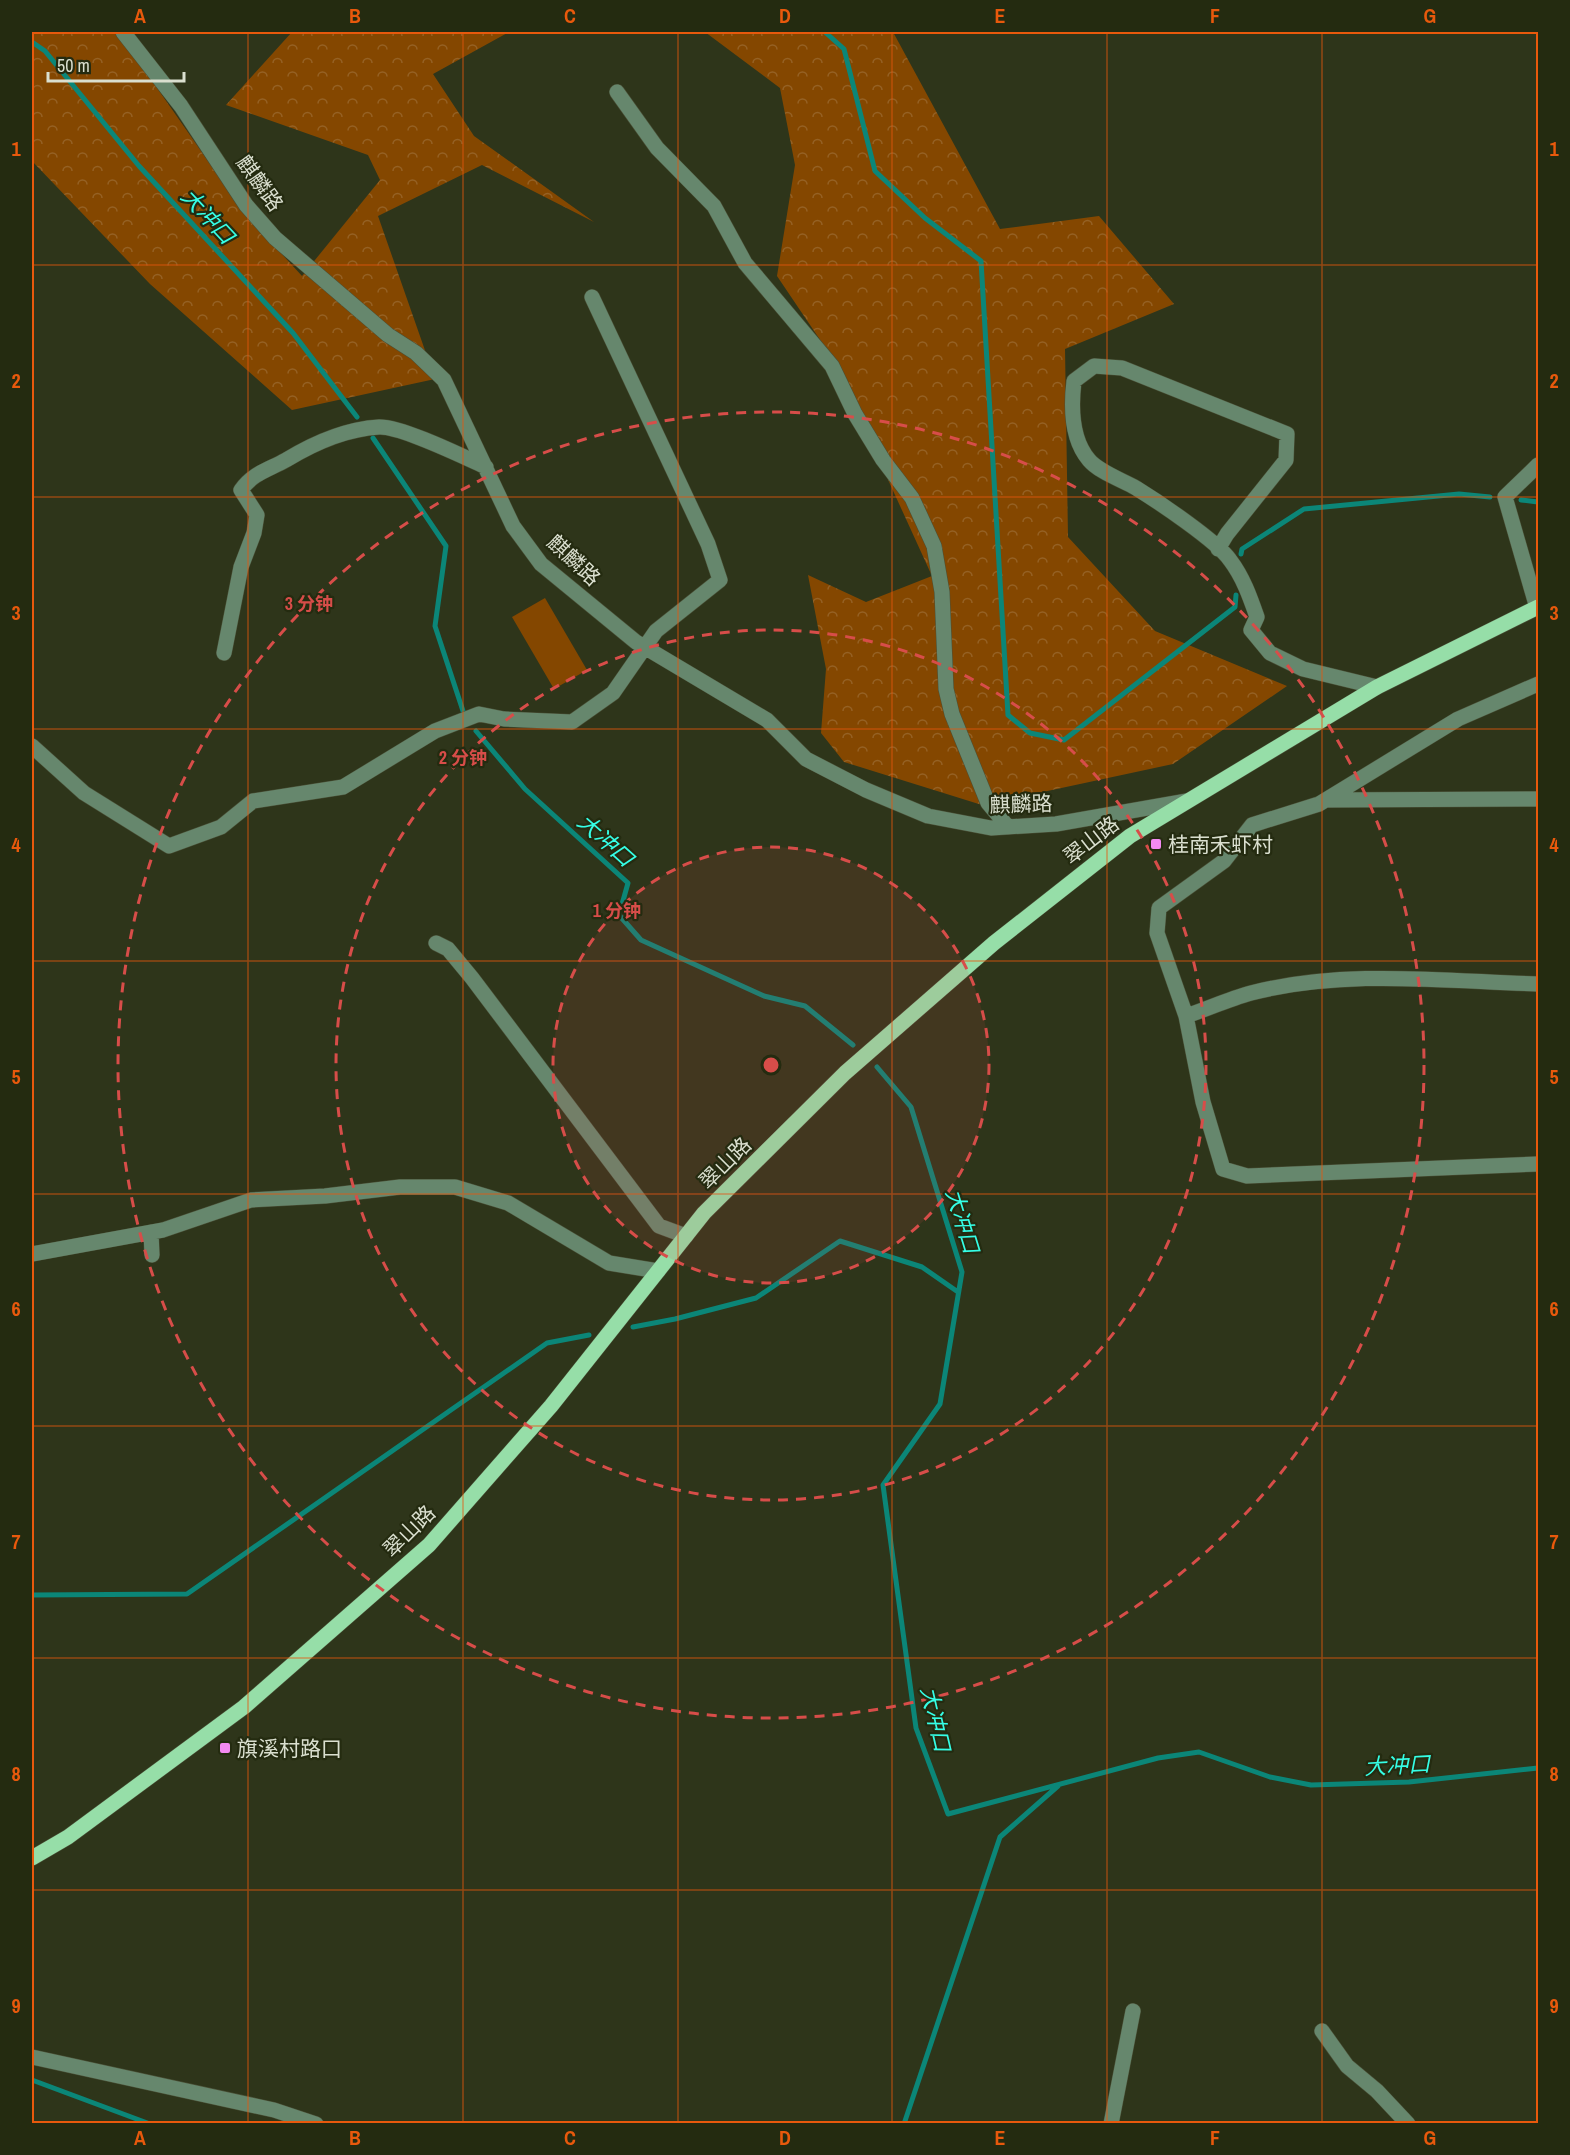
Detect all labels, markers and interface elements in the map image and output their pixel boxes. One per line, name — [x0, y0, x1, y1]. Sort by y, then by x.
text: A — [134, 2, 146, 29]
text: B — [349, 2, 361, 29]
text: C — [564, 2, 576, 29]
text: D — [779, 2, 791, 29]
text: E — [995, 2, 1006, 29]
text: F — [1210, 2, 1220, 29]
text: G — [1424, 2, 1436, 29]
scale bar — [48, 45, 184, 83]
text: 50 m — [57, 53, 90, 78]
text: 1 — [11, 135, 21, 162]
text: 1 — [1549, 135, 1559, 162]
street label: 麒麟路 — [230, 149, 290, 217]
water label: 大冲口 — [175, 182, 243, 252]
text: 2 — [11, 367, 21, 394]
text: 2 — [1549, 367, 1559, 394]
street label: 麒麟路 — [541, 528, 607, 592]
text: 3 分钟 — [285, 591, 333, 616]
text: 3 — [11, 599, 21, 626]
text: 3 — [1549, 599, 1559, 626]
text: 2 分钟 — [439, 745, 487, 770]
street label: 麒麟路 — [989, 788, 1053, 820]
water label: 大冲口 — [571, 807, 642, 875]
street label: 翠山路 — [1057, 809, 1125, 871]
place label: 桂南禾虾村 — [1168, 830, 1273, 859]
text: 4 — [11, 831, 21, 858]
text: 4 — [1549, 831, 1559, 858]
marker: 桂南禾虾村 — [1149, 837, 1163, 851]
text: 1 分钟 — [593, 898, 641, 923]
centre of rings — [761, 1055, 781, 1075]
text: 5 — [11, 1063, 21, 1090]
text: 5 — [1549, 1063, 1559, 1090]
street label: 翠山路 — [692, 1130, 758, 1196]
water label: 大冲口 — [939, 1185, 988, 1259]
text: 6 — [11, 1295, 21, 1322]
text: 6 — [1549, 1295, 1559, 1322]
street label: 翠山路 — [376, 1498, 442, 1564]
text: 7 — [11, 1528, 21, 1555]
text: 7 — [1549, 1528, 1559, 1555]
water label: 大冲口 — [914, 1683, 958, 1756]
place label: 旗溪村路口 — [237, 1734, 342, 1763]
marker: 旗溪村路口 — [218, 1741, 232, 1755]
water label: 大冲口 — [1363, 1748, 1433, 1782]
text: 8 — [11, 1760, 21, 1787]
text: 8 — [1549, 1760, 1559, 1787]
text: 9 — [11, 1992, 21, 2019]
text: 9 — [1549, 1992, 1559, 2019]
text: A — [134, 2124, 146, 2151]
text: B — [349, 2124, 361, 2151]
text: C — [564, 2124, 576, 2151]
text: D — [779, 2124, 791, 2151]
text: E — [995, 2124, 1006, 2151]
text: F — [1210, 2124, 1220, 2151]
text: G — [1424, 2124, 1436, 2151]

